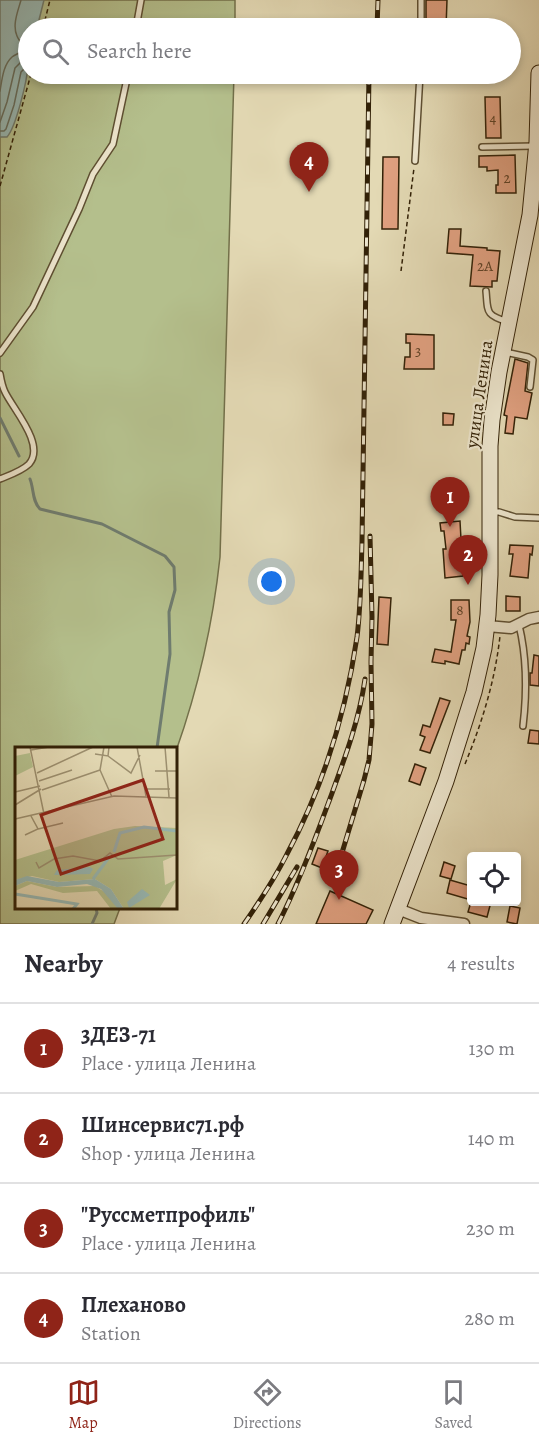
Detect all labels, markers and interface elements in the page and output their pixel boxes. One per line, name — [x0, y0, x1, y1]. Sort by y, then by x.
search box — [18, 18, 521, 84]
icon: search — [39, 35, 72, 68]
text: Search here — [87, 36, 192, 66]
house number: 4 — [490, 108, 497, 128]
pin: 4 — [290, 142, 328, 192]
house number: 2 — [503, 168, 511, 188]
house number: 2А — [477, 256, 493, 276]
street label: улица Ленина — [459, 338, 499, 451]
house number: 3 — [415, 341, 421, 361]
pin: 1 — [430, 478, 470, 527]
pin: 2 — [448, 536, 488, 585]
your location — [257, 567, 286, 596]
house number: 8 — [456, 600, 464, 620]
inset map — [15, 747, 177, 909]
pin: 3 — [320, 850, 358, 900]
map controls — [467, 852, 521, 906]
button: locate — [467, 852, 521, 906]
text: Nearby — [24, 946, 103, 981]
text: 4 results — [447, 950, 515, 977]
text: 3ДЕЗ-71 — [81, 1020, 156, 1050]
text: 1 — [40, 1035, 47, 1062]
text: 130 m — [469, 1035, 515, 1062]
text: Place · улица Ленина — [81, 1050, 256, 1077]
text: Шинсервис71.рф — [81, 1110, 244, 1140]
text: 2 — [39, 1125, 48, 1152]
text: 140 m — [468, 1125, 515, 1152]
text: Shop · улица Ленина — [81, 1140, 255, 1167]
text: "Руссметпрофиль" — [81, 1200, 255, 1230]
text: 3 — [39, 1215, 48, 1242]
text: 230 m — [466, 1215, 515, 1242]
text: Place · улица Ленина — [81, 1230, 256, 1257]
text: Плеханово — [81, 1290, 186, 1320]
text: 4 — [39, 1305, 48, 1332]
text: 280 m — [465, 1305, 515, 1332]
text: Station — [81, 1320, 141, 1347]
tab: Map — [67, 1376, 100, 1434]
tab: Directions — [233, 1376, 301, 1434]
tab: Saved — [434, 1376, 472, 1434]

